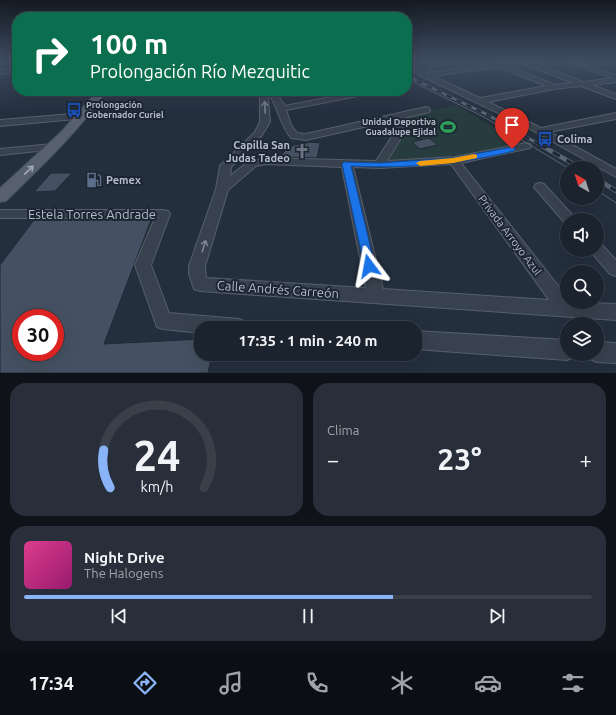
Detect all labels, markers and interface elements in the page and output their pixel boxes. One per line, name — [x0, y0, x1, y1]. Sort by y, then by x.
icon: right — [24, 28, 76, 80]
text: 100 m — [90, 28, 168, 59]
text: Prolongación Río Mezquitic — [90, 61, 310, 81]
place label: Prolongación Gobernador Curiel — [86, 100, 164, 120]
bus stop icon: Prolongación Gobernador Curiel — [65, 101, 83, 119]
one-way arrow — [261, 101, 269, 114]
pin — [495, 108, 529, 149]
icon: arrive — [501, 114, 523, 136]
place label: Unidad Deportiva Guadalupe Ejidal — [362, 117, 436, 137]
sports icon: Unidad Deportiva Guadalupe Ejidal — [439, 118, 457, 136]
bus stop icon: Colima — [536, 130, 554, 148]
place label: Colima — [557, 133, 592, 145]
place label: Capilla San Judas Tadeo — [226, 139, 290, 164]
church icon: Capilla San Judas Tadeo — [293, 142, 311, 160]
north arrow — [560, 161, 604, 205]
map controls — [560, 161, 604, 361]
one-way arrow — [24, 166, 34, 175]
fuel station icon: Pemex — [85, 171, 103, 189]
place label: Pemex — [106, 174, 141, 186]
street label: Privada Arroyo Azul — [476, 193, 544, 277]
street label: Estela Torres Andrade — [28, 207, 156, 221]
button: sound — [560, 213, 604, 257]
one-way arrow — [201, 240, 208, 253]
position arrow — [348, 245, 390, 287]
button: search — [560, 265, 604, 309]
street label: Calle Andrés Carreón — [216, 278, 340, 300]
speed limit sign: 30 — [12, 309, 64, 361]
button: layers — [560, 317, 604, 361]
text: 17:35 · 1 min · 240 m — [239, 332, 377, 349]
text: Clima — [327, 423, 359, 437]
text: 24 — [133, 431, 180, 478]
text: 23° — [437, 442, 482, 476]
text: − — [327, 447, 339, 472]
text: + — [580, 447, 592, 472]
text: km/h — [140, 478, 173, 494]
text: Night Drive — [84, 549, 165, 566]
text: The Halogens — [84, 566, 163, 580]
icon: previous — [108, 605, 130, 627]
icon: pause — [297, 605, 319, 627]
icon: next — [486, 605, 508, 627]
icon: directions — [131, 669, 159, 697]
icon: music — [217, 669, 245, 697]
icon: phone — [303, 669, 331, 697]
icon: climate — [388, 669, 416, 697]
icon: car — [474, 669, 502, 697]
icon: filters — [559, 669, 587, 697]
text: 17:34 — [29, 673, 74, 693]

